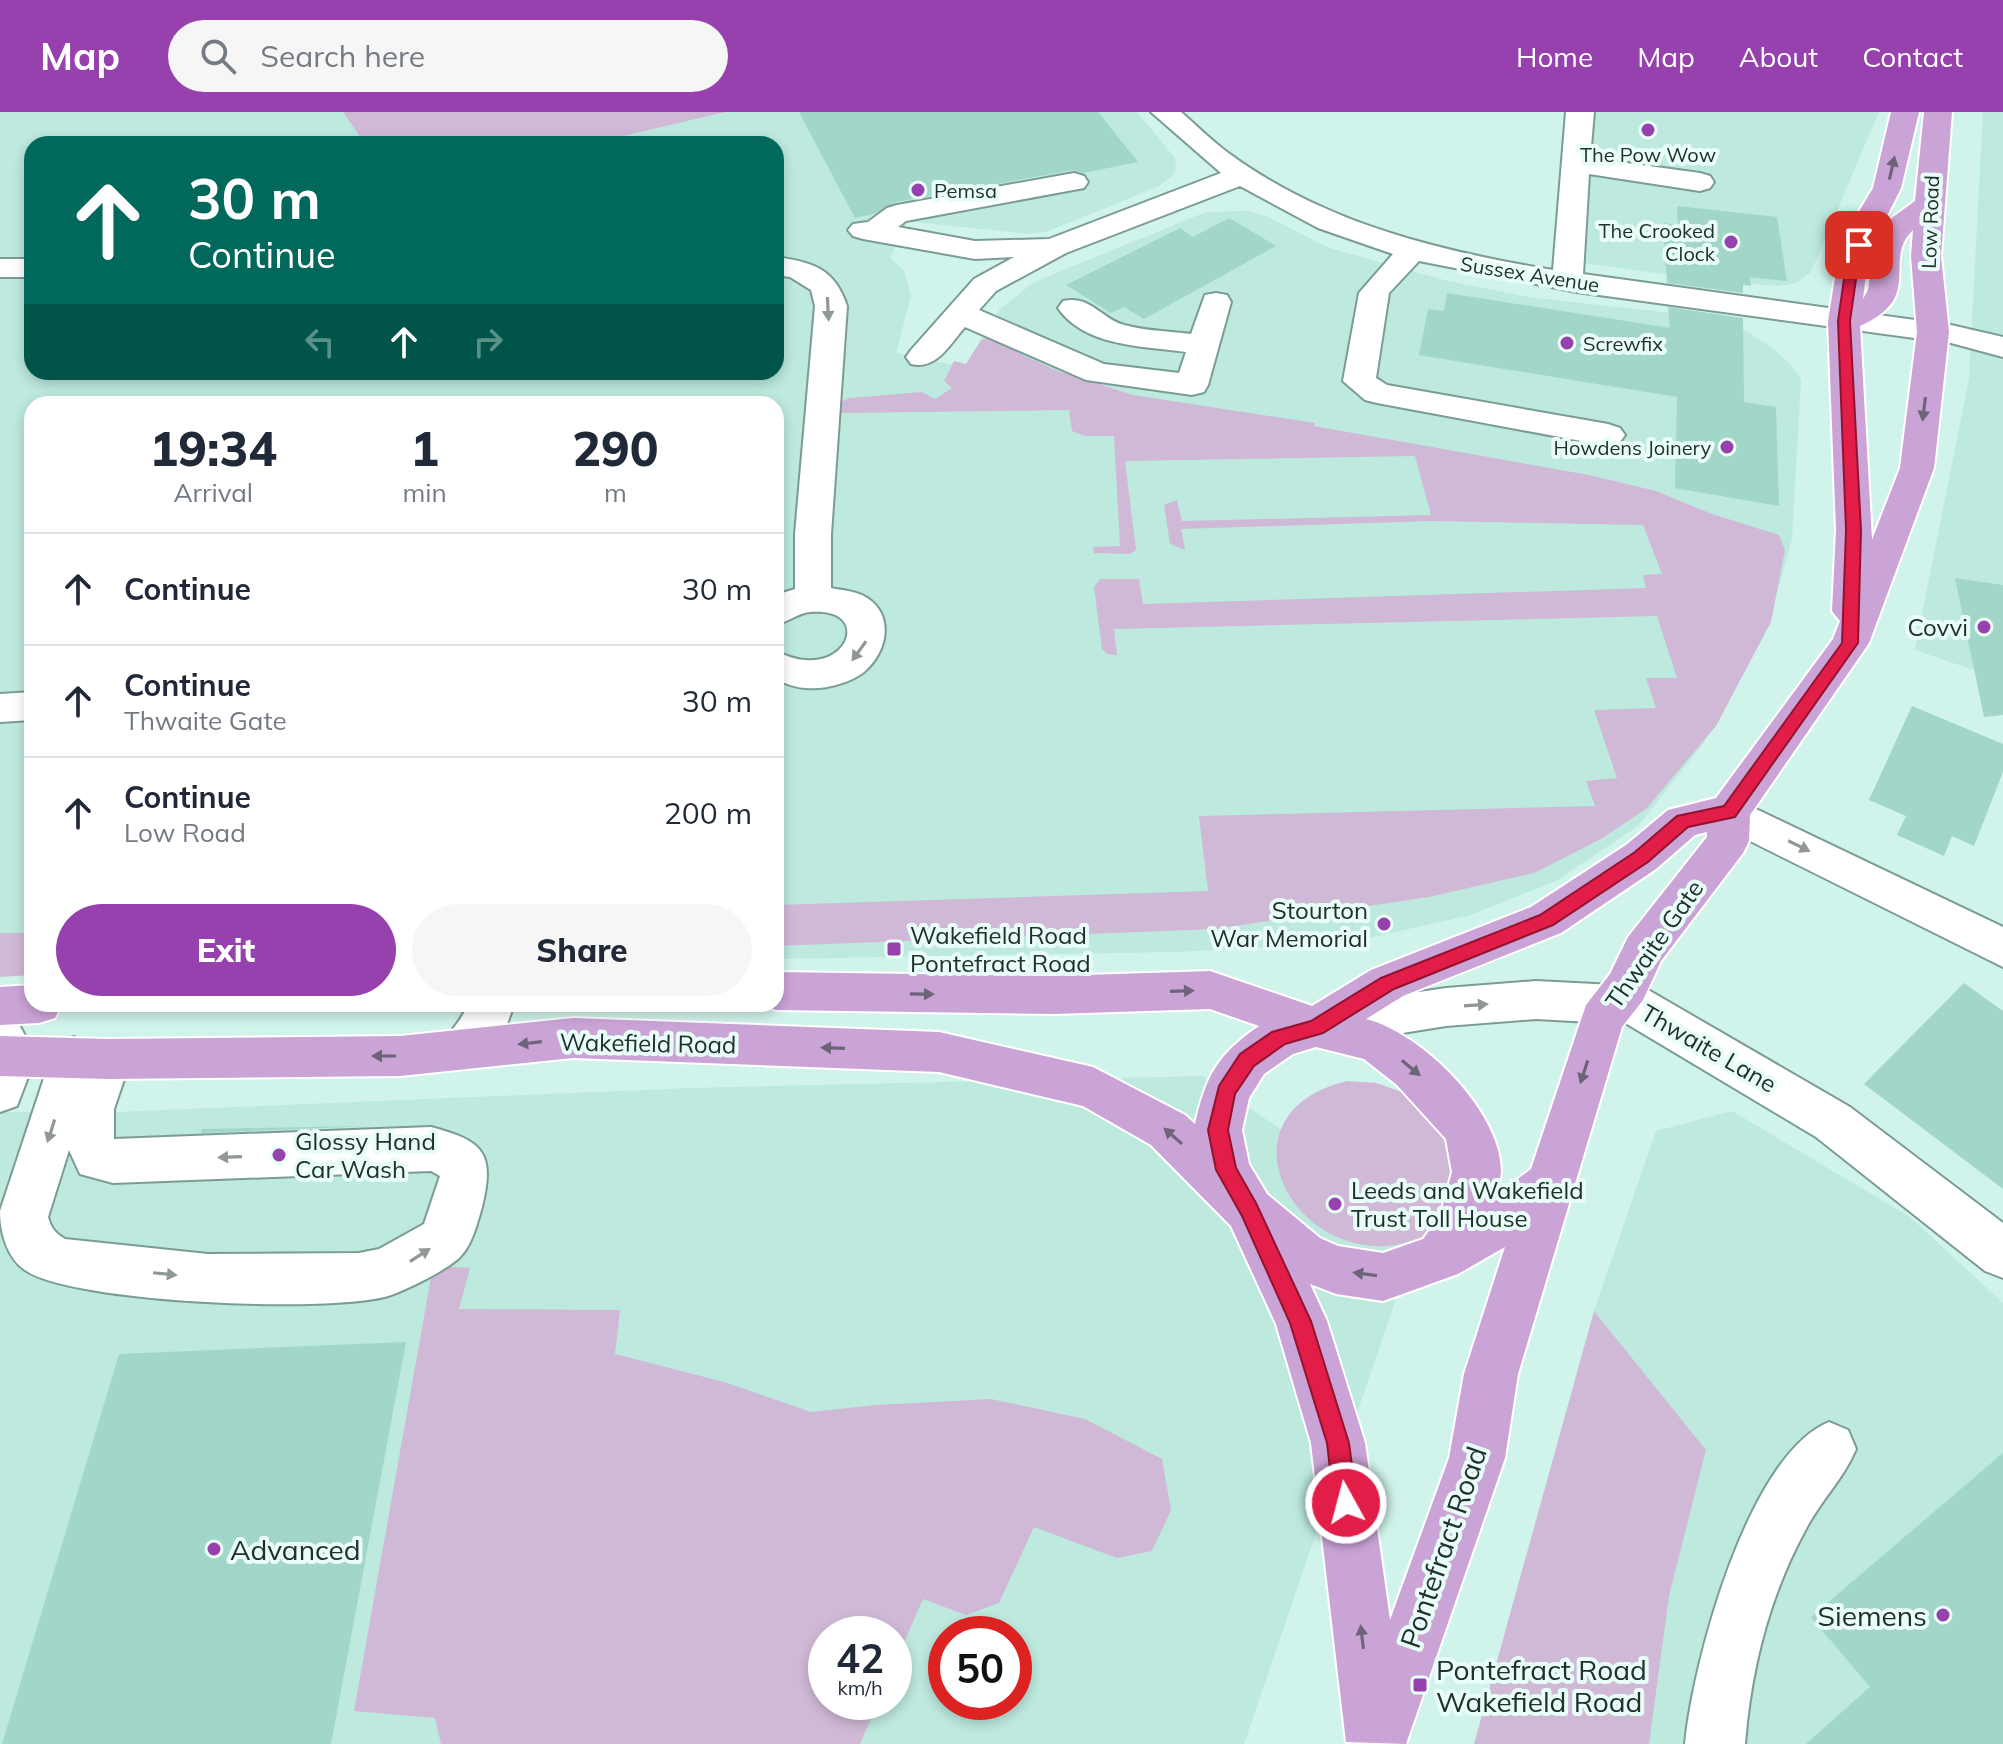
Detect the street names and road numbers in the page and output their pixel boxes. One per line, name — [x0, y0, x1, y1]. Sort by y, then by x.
street label: Low Road — [1916, 175, 1944, 269]
street label: Sussex Avenue — [1459, 251, 1601, 297]
street label: Thwaite Gate — [1599, 874, 1709, 1014]
street label: Thwaite Lane — [1636, 997, 1782, 1099]
street label: Wakefield Road — [559, 1026, 737, 1060]
street label: Pontefract Road — [1392, 1442, 1494, 1652]

